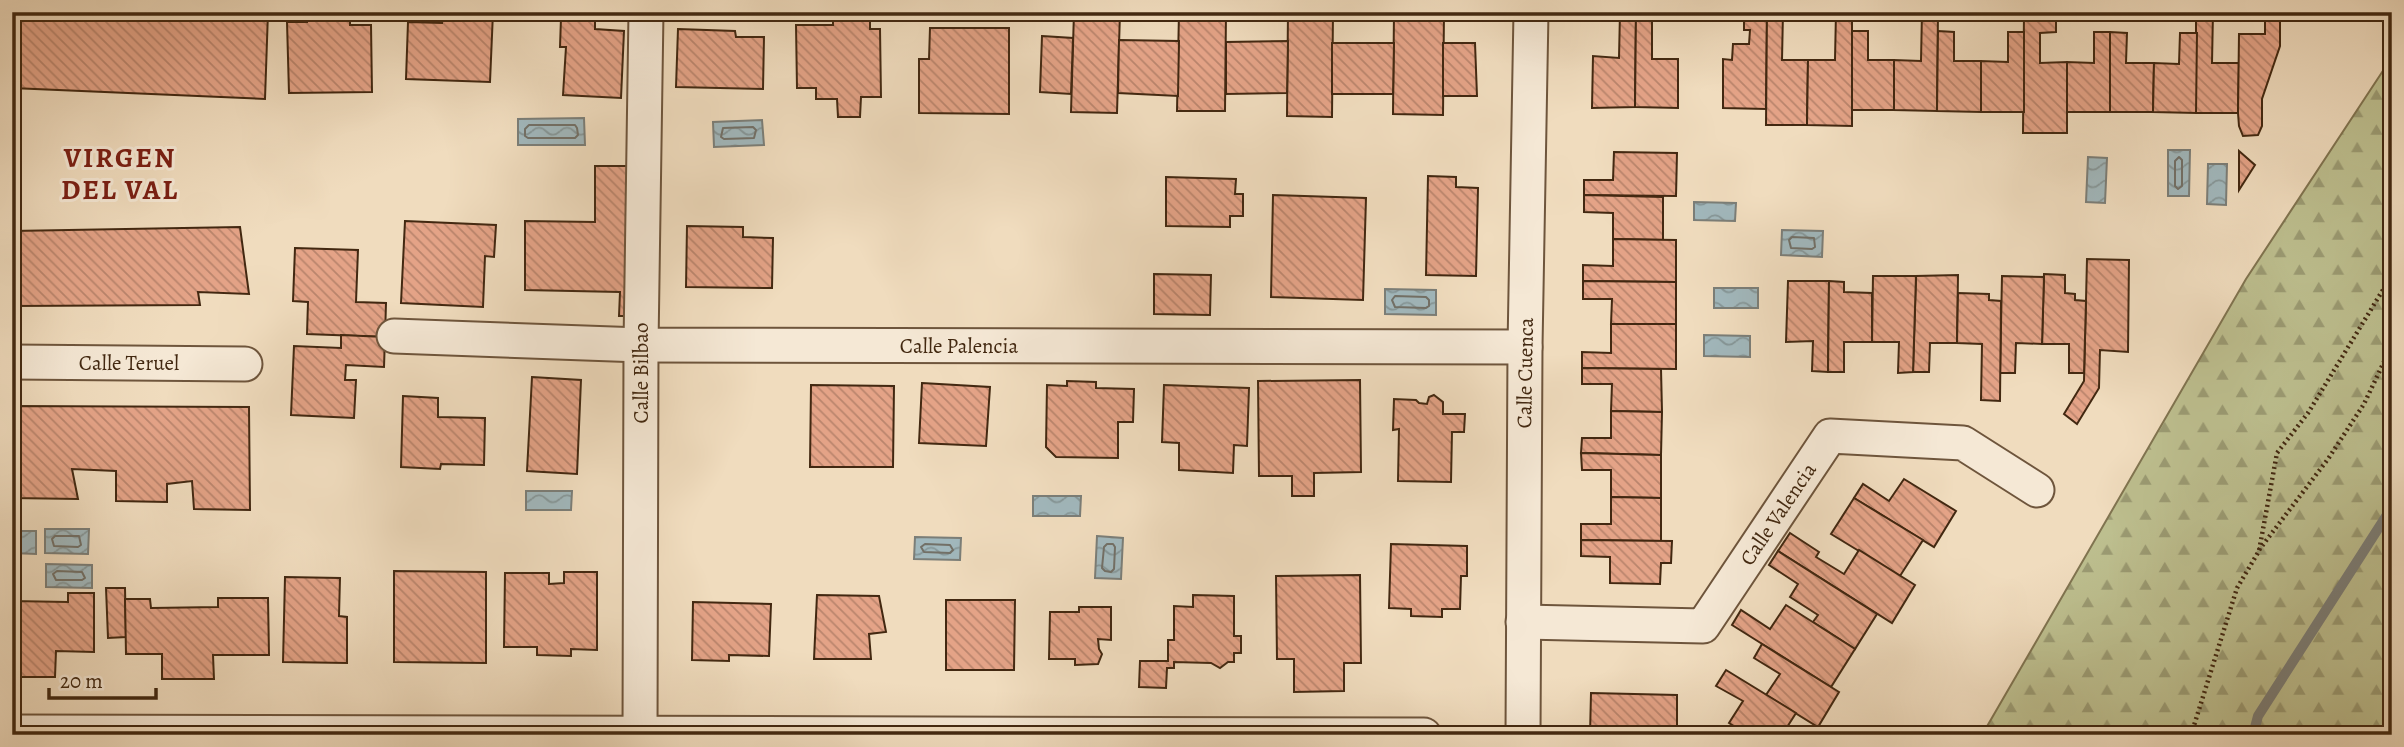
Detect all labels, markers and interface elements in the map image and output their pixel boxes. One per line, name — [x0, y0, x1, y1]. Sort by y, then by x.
district label: VIRGEN DEL VAL — [61, 139, 179, 209]
street label: Calle Cuenca — [1510, 317, 1540, 429]
street label: Calle Bilbao — [627, 322, 655, 424]
street label: Calle Palencia — [900, 332, 1018, 360]
street label: Calle Teruel — [79, 349, 179, 377]
street label: Calle Valencia — [1733, 457, 1823, 571]
scale bar — [49, 656, 156, 700]
text: 20 m — [60, 667, 103, 695]

